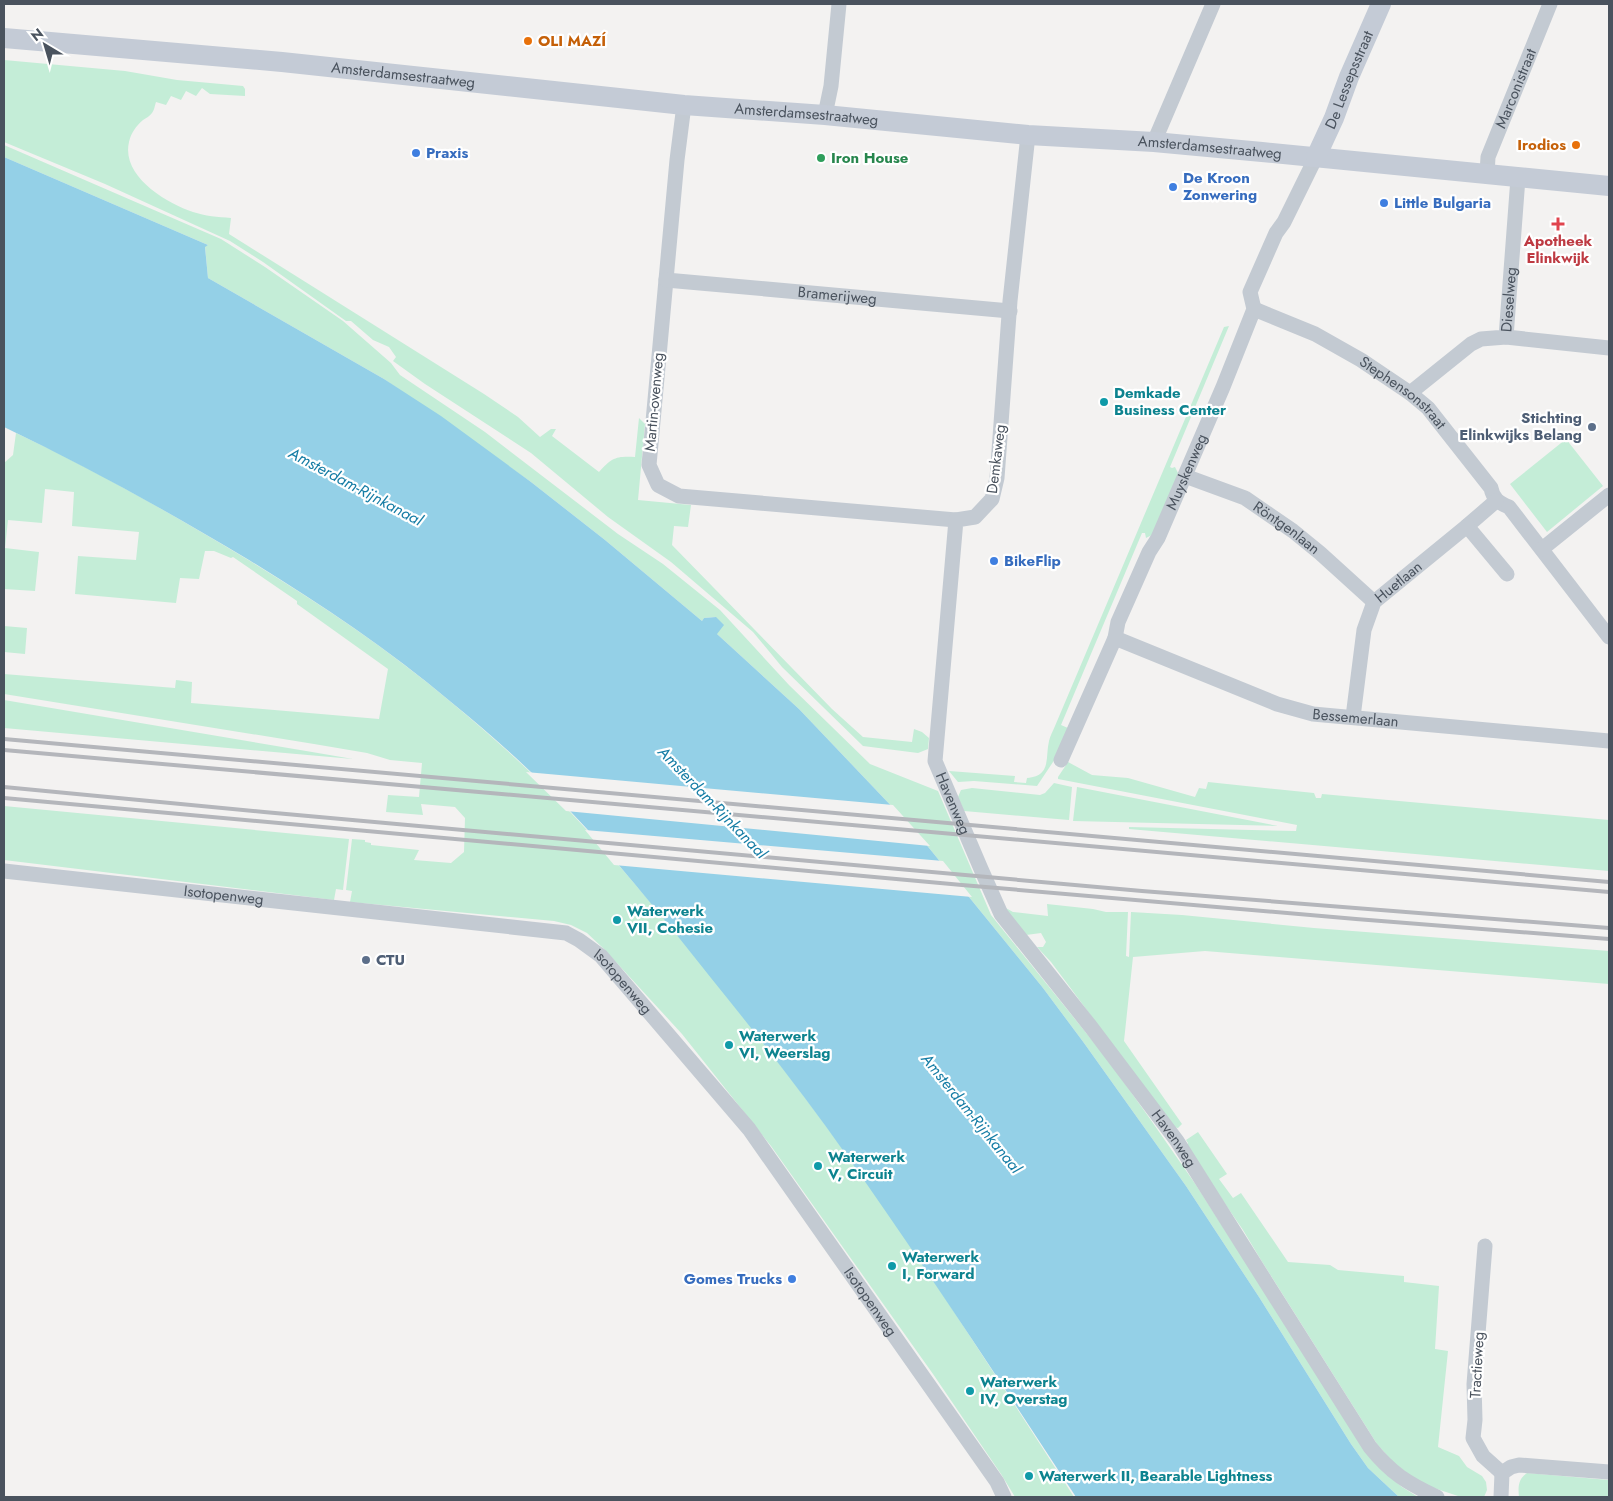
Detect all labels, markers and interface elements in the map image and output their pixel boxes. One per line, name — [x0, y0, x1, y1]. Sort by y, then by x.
north arrow — [20, 20, 70, 70]
text: N — [26, 23, 48, 46]
street label: De Lessepsstraat — [1319, 27, 1379, 133]
place label: OLI MAZÍ — [538, 30, 606, 52]
marker: OLI MAZÍ — [522, 35, 534, 47]
street label: Marconistraat — [1490, 45, 1542, 132]
street label: Amsterdamsestraatweg — [330, 56, 476, 94]
street label: Amsterdamsestraatweg — [733, 98, 879, 131]
street label: Amsterdamsestraatweg — [1137, 130, 1283, 165]
place label: Irodios — [1517, 134, 1566, 156]
marker: Irodios — [1570, 139, 1582, 151]
place label: Praxis — [426, 142, 468, 164]
marker: Praxis — [410, 147, 422, 159]
place label: Iron House — [831, 147, 909, 169]
marker: Iron House — [815, 152, 827, 164]
place label: De Kroon Zonwering — [1183, 167, 1257, 206]
marker: De Kroon Zonwering — [1167, 181, 1179, 193]
place label: Little Bulgaria — [1394, 192, 1491, 214]
marker: Little Bulgaria — [1378, 197, 1390, 209]
marker: Apotheek Elinkwijk — [1552, 218, 1564, 230]
place label: Apotheek Elinkwijk — [1523, 230, 1592, 269]
street label: Dieselweg — [1495, 266, 1522, 333]
street label: Bramerijweg — [797, 281, 878, 310]
street label: Stephensonstraat — [1355, 351, 1452, 434]
street label: Martin-ovenweg — [639, 352, 669, 452]
place label: Demkade Business Center — [1114, 382, 1227, 421]
marker: Demkade Business Center — [1098, 396, 1110, 408]
place label: Stichting Elinkwijks Belang — [1459, 407, 1582, 446]
marker: Stichting Elinkwijks Belang — [1586, 421, 1598, 433]
street label: Demkaweg — [981, 423, 1011, 495]
street label: Muyskenweg — [1160, 430, 1213, 513]
water label: Amsterdam-Rijnkanaal — [284, 441, 428, 532]
street label: Röntgenlaan — [1249, 496, 1325, 560]
place label: BikeFlip — [1004, 550, 1061, 572]
marker: BikeFlip — [988, 555, 1000, 567]
street label: Huetlaan — [1370, 556, 1427, 608]
street label: Bessemerlaan — [1312, 703, 1400, 733]
water label: Amsterdam-Rijnkanaal — [652, 740, 774, 865]
street label: Havenweg — [930, 769, 976, 838]
street label: Isotopenweg — [183, 880, 265, 911]
place label: Waterwerk VII, Cohesie — [626, 900, 713, 939]
marker: Waterwerk VII, Cohesie — [611, 914, 623, 926]
street label: Isotopenweg — [589, 943, 657, 1019]
place label: CTU — [376, 949, 405, 971]
marker: CTU — [360, 954, 372, 966]
place label: Waterwerk VI, Weerslag — [738, 1025, 830, 1064]
marker: Waterwerk VI, Weerslag — [723, 1039, 735, 1051]
water label: Amsterdam-Rijnkanaal — [915, 1048, 1028, 1179]
street label: Havenweg — [1146, 1105, 1202, 1172]
place label: Waterwerk V, Circuit — [827, 1146, 905, 1185]
marker: Waterwerk V, Circuit — [812, 1160, 824, 1172]
place label: Waterwerk I, Forward — [902, 1246, 979, 1285]
marker: Waterwerk I, Forward — [886, 1260, 898, 1272]
street label: Isotopenweg — [838, 1263, 902, 1341]
place label: Gomes Trucks — [684, 1268, 782, 1290]
marker: Gomes Trucks — [786, 1273, 798, 1285]
street label: Tractieweg — [1464, 1331, 1490, 1399]
place label: Waterwerk IV, Overstag — [980, 1371, 1068, 1410]
marker: Waterwerk IV, Overstag — [964, 1385, 976, 1397]
place label: Waterwerk II, Bearable Lightness — [1039, 1465, 1272, 1487]
marker: Waterwerk II, Bearable Lightness — [1023, 1470, 1035, 1482]

